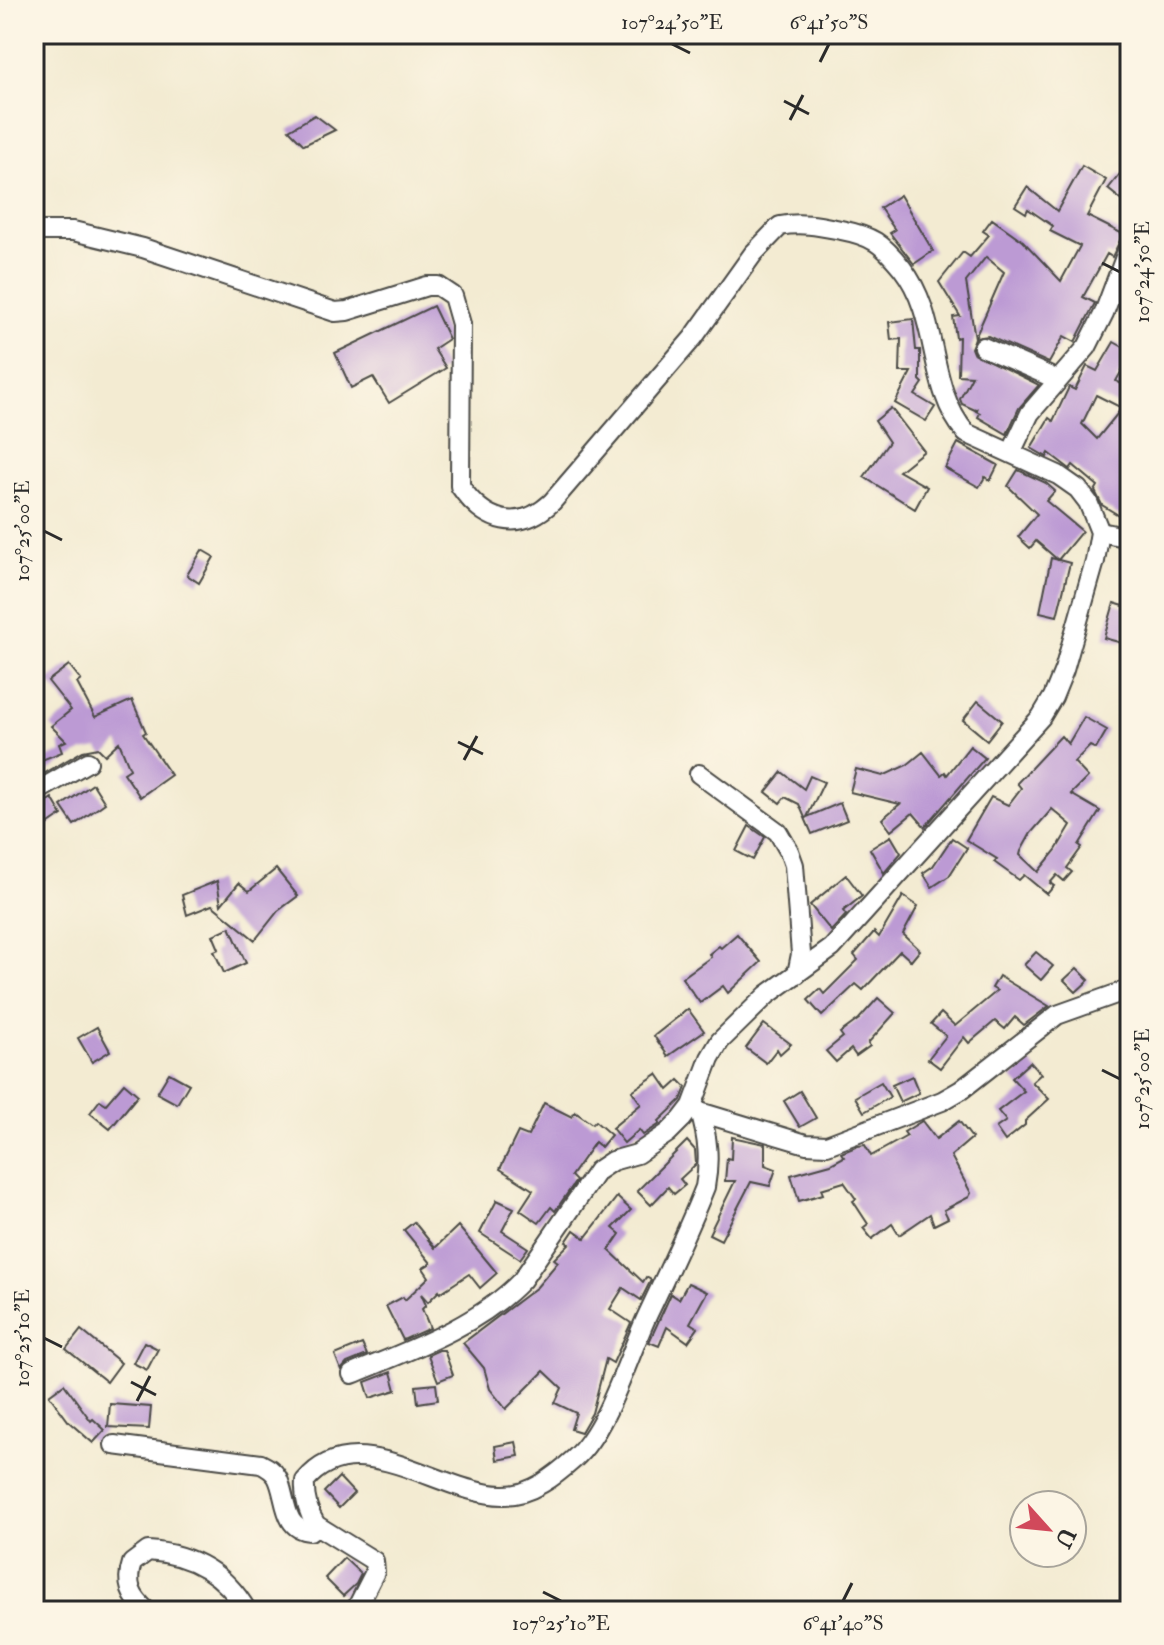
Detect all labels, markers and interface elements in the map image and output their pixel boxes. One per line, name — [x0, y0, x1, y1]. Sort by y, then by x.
text: 107°24'50"E — [621, 10, 723, 35]
text: 6°41'50"S — [790, 10, 868, 35]
text: 107°24'50"E — [1130, 221, 1155, 323]
text: 107°25'00"E — [10, 480, 35, 582]
text: 107°25'00"E — [1130, 1028, 1155, 1130]
text: 107°25'10"E — [10, 1289, 35, 1387]
north arrow — [1008, 1489, 1088, 1569]
text: U — [1048, 1523, 1082, 1553]
text: 107°25'10"E — [512, 1611, 610, 1636]
text: 6°41'40"S — [802, 1611, 884, 1636]

